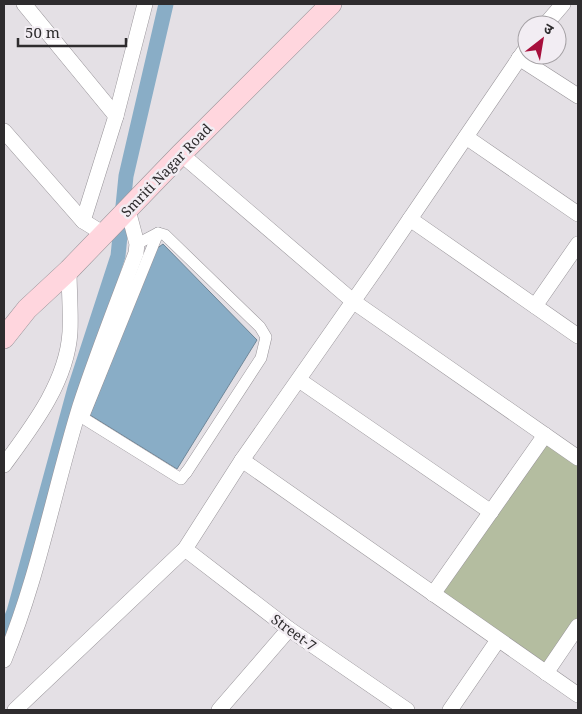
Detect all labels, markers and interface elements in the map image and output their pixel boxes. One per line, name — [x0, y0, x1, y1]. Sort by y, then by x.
scale bar — [18, 15, 125, 47]
north arrow — [517, 15, 567, 65]
text: उ — [541, 18, 558, 39]
text: 50 m — [25, 22, 60, 42]
street label: Smriti Nagar Road — [116, 119, 216, 221]
street label: Street-7 — [268, 609, 320, 655]

